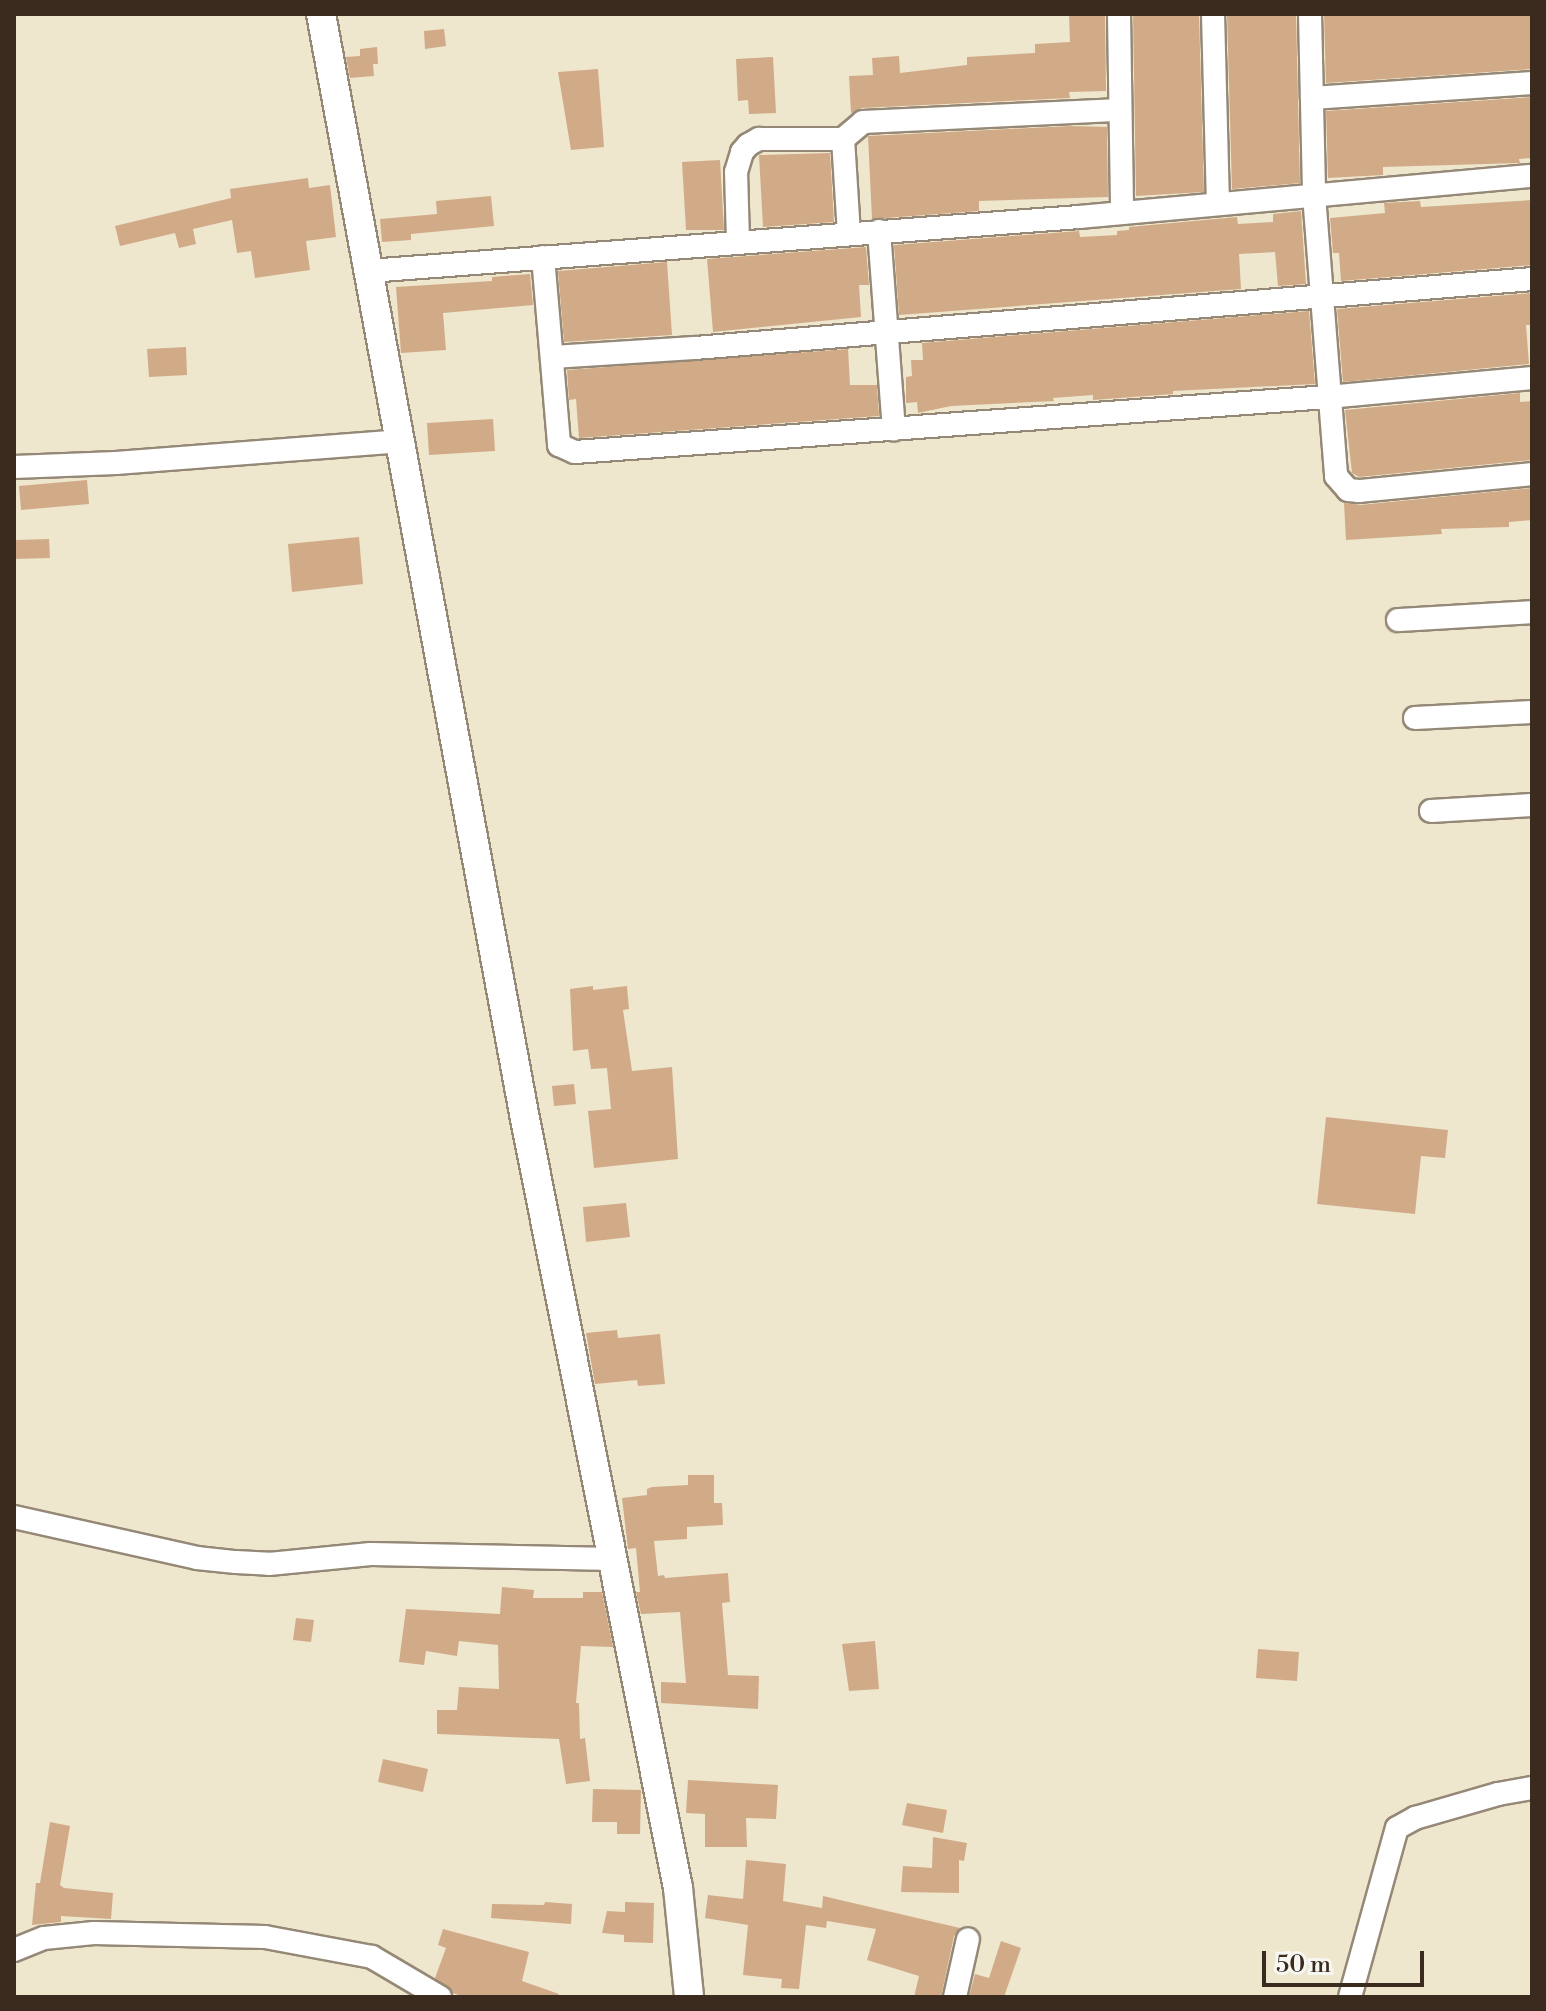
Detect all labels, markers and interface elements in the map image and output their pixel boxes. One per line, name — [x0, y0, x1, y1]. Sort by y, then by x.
scale bar — [1266, 1935, 1428, 1985]
text: 50 m — [1276, 1950, 1331, 1980]

